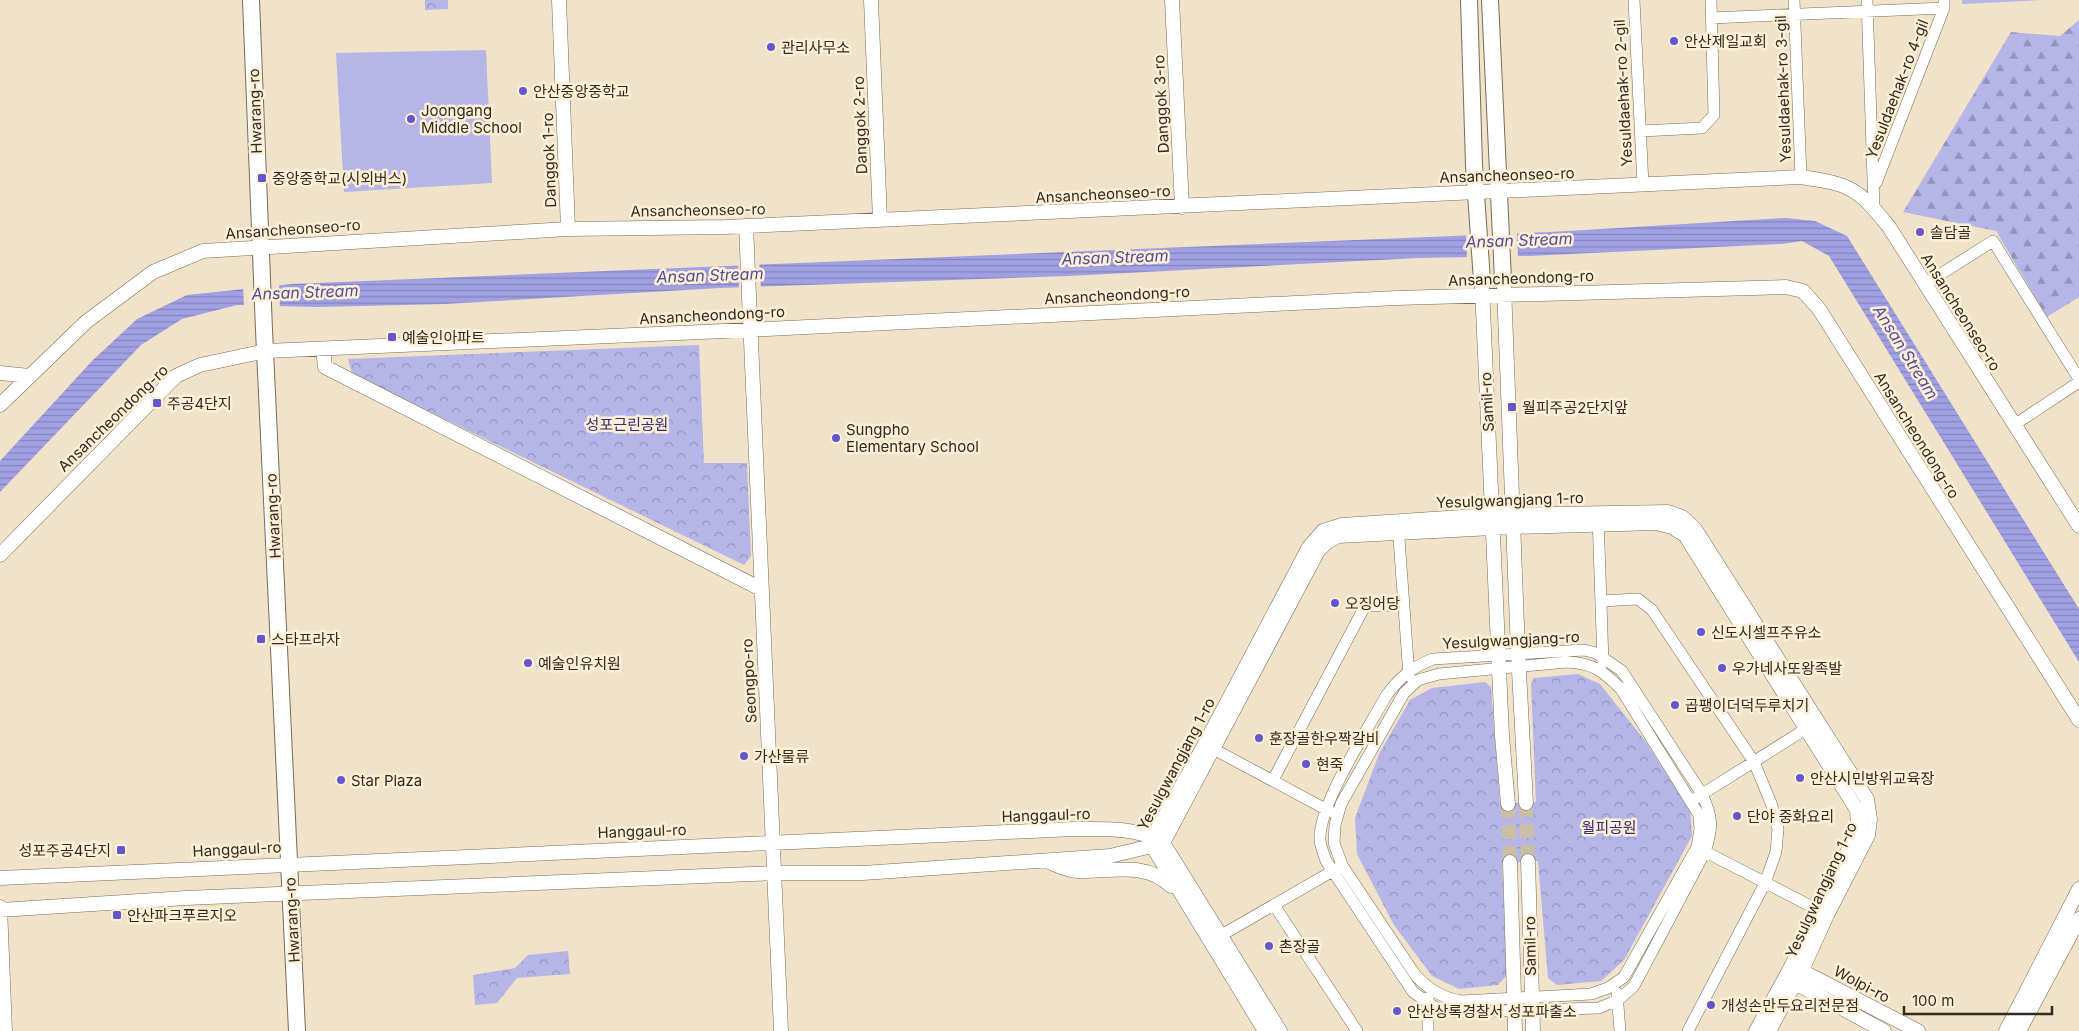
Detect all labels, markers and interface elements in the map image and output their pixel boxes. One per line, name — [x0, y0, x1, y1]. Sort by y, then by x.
street label: Yesuldaehak-ro 3-gil — [1771, 15, 1795, 163]
street label: Yesuldaehak-ro 4-gil — [1862, 17, 1932, 161]
street label: Yesuldaehak-ro 2-gil — [1610, 19, 1636, 167]
place label: 안산제일교회 — [1684, 32, 1767, 51]
marker: 안산제일교회 — [1668, 35, 1680, 47]
place label: 관리사무소 — [781, 38, 850, 57]
marker: 관리사무소 — [765, 41, 777, 53]
street label: Danggok 3-ro — [1149, 54, 1173, 154]
street label: Hwarang-ro — [244, 68, 266, 154]
street label: Danggok 2-ro — [849, 75, 871, 175]
place label: 안산중앙중학교 — [533, 82, 630, 101]
marker: 안산중앙중학교 — [517, 85, 529, 97]
place label: Joongang Middle School — [421, 101, 522, 137]
street label: Danggok 1-ro — [538, 112, 560, 208]
marker: Joongang Middle School — [405, 113, 417, 125]
street label: Ansancheonseo-ro — [1439, 163, 1575, 187]
place label: 중앙중학교(시외버스) — [272, 169, 407, 188]
marker: 중앙중학교(시외버스) — [256, 172, 268, 184]
street label: Ansancheonseo-ro — [1035, 181, 1171, 207]
street label: Ansancheonseo-ro — [630, 199, 766, 221]
street label: Ansancheonseo-ro — [225, 215, 361, 243]
place label: 솔담골 — [1930, 223, 1971, 242]
marker: 솔담골 — [1914, 226, 1926, 238]
water label: Ansan Stream — [1464, 228, 1573, 252]
water label: Ansan Stream — [1060, 245, 1169, 269]
street label: Ansancheonseo-ro — [1917, 250, 2005, 374]
water label: Ansan Stream — [655, 263, 764, 287]
street label: Ansancheondong-ro — [1448, 266, 1594, 290]
water label: Ansan Stream — [250, 280, 359, 304]
street label: Ansancheondong-ro — [1044, 282, 1190, 308]
water label: Ansan Stream — [1869, 300, 1943, 403]
street label: Ansancheondong-ro — [639, 302, 785, 328]
place label: 예술인아파트 — [402, 328, 485, 347]
marker: 예술인아파트 — [386, 331, 398, 343]
street label: Ansancheondong-ro — [54, 360, 172, 476]
street label: Ansancheondong-ro — [1870, 368, 1964, 502]
street label: Samil-ro — [1476, 372, 1498, 432]
place label: 주공4단지 — [167, 394, 232, 413]
marker: 주공4단지 — [151, 397, 163, 409]
place label: 월피주공2단지앞 — [1522, 398, 1628, 417]
marker: 월피주공2단지앞 — [1506, 401, 1518, 413]
park label: 성포근린공원 — [586, 415, 668, 434]
place label: Sungpho Elementary School — [846, 420, 979, 456]
marker: Sungpho Elementary School — [830, 432, 842, 444]
street label: Hwarang-ro — [261, 473, 285, 559]
street label: Yesulgwangjang 1-ro — [1436, 488, 1584, 512]
place label: 오징어당 — [1345, 594, 1400, 613]
marker: 오징어당 — [1329, 597, 1341, 609]
place label: 신도시셀프주유소 — [1711, 623, 1822, 642]
marker: 신도시셀프주유소 — [1695, 626, 1707, 638]
street label: Yesulgwangjang-ro — [1442, 627, 1580, 653]
place label: 스타프라자 — [271, 630, 340, 649]
marker: 스타프라자 — [255, 633, 267, 645]
street label: Seongpo-ro — [737, 638, 761, 724]
place label: 예술인유치원 — [538, 654, 621, 673]
marker: 예술인유치원 — [522, 657, 534, 669]
place label: 우가네사또왕족발 — [1732, 659, 1843, 678]
marker: 우가네사또왕족발 — [1716, 662, 1728, 674]
street label: Yesulgwangjang 1-ro — [1133, 694, 1219, 834]
place label: 곱팽이더덕두루치기 — [1685, 696, 1809, 715]
marker: 곱팽이더덕두루치기 — [1669, 699, 1681, 711]
place label: 훈장골한우짝갈비 — [1269, 729, 1379, 748]
marker: 훈장골한우짝갈비 — [1253, 732, 1265, 744]
place label: 가산물류 — [754, 747, 809, 766]
marker: 가산물류 — [738, 750, 750, 762]
place label: 현죽 — [1316, 755, 1344, 774]
marker: 현죽 — [1300, 758, 1312, 770]
place label: 안산시민방위교육장 — [1810, 769, 1934, 788]
place label: Star Plaza — [351, 771, 422, 790]
marker: 안산시민방위교육장 — [1794, 772, 1806, 784]
marker: Star Plaza — [335, 774, 347, 786]
street label: Hanggaul-ro — [1001, 804, 1091, 826]
place label: 단야 중화요리 — [1747, 807, 1834, 826]
marker: 단야 중화요리 — [1731, 810, 1743, 822]
park label: 월피공원 — [1581, 818, 1637, 837]
street label: Yesulgwangjang 1-ro — [1781, 819, 1861, 961]
street label: Hanggaul-ro — [597, 820, 687, 842]
street label: Hanggaul-ro — [192, 837, 282, 861]
place label: 성포주공4단지 — [19, 841, 111, 860]
marker: 성포주공4단지 — [115, 844, 127, 856]
street label: Hwarang-ro — [280, 877, 304, 963]
place label: 안산파크푸르지오 — [127, 906, 237, 925]
marker: 안산파크푸르지오 — [111, 909, 123, 921]
street label: Samil-ro — [1520, 916, 1540, 976]
place label: 촌장골 — [1279, 937, 1320, 956]
marker: 촌장골 — [1263, 940, 1275, 952]
street label: Wolpi-ro — [1831, 961, 1893, 1007]
scale bar — [1904, 984, 2052, 1016]
text: 100 m — [1912, 991, 1954, 1010]
place label: 개성손만두요리전문점 — [1721, 996, 1859, 1015]
marker: 개성손만두요리전문점 — [1705, 999, 1717, 1011]
place label: 안산상록경찰서 성포파출소 — [1407, 1002, 1577, 1021]
marker: 안산상록경찰서 성포파출소 — [1391, 1005, 1403, 1017]

